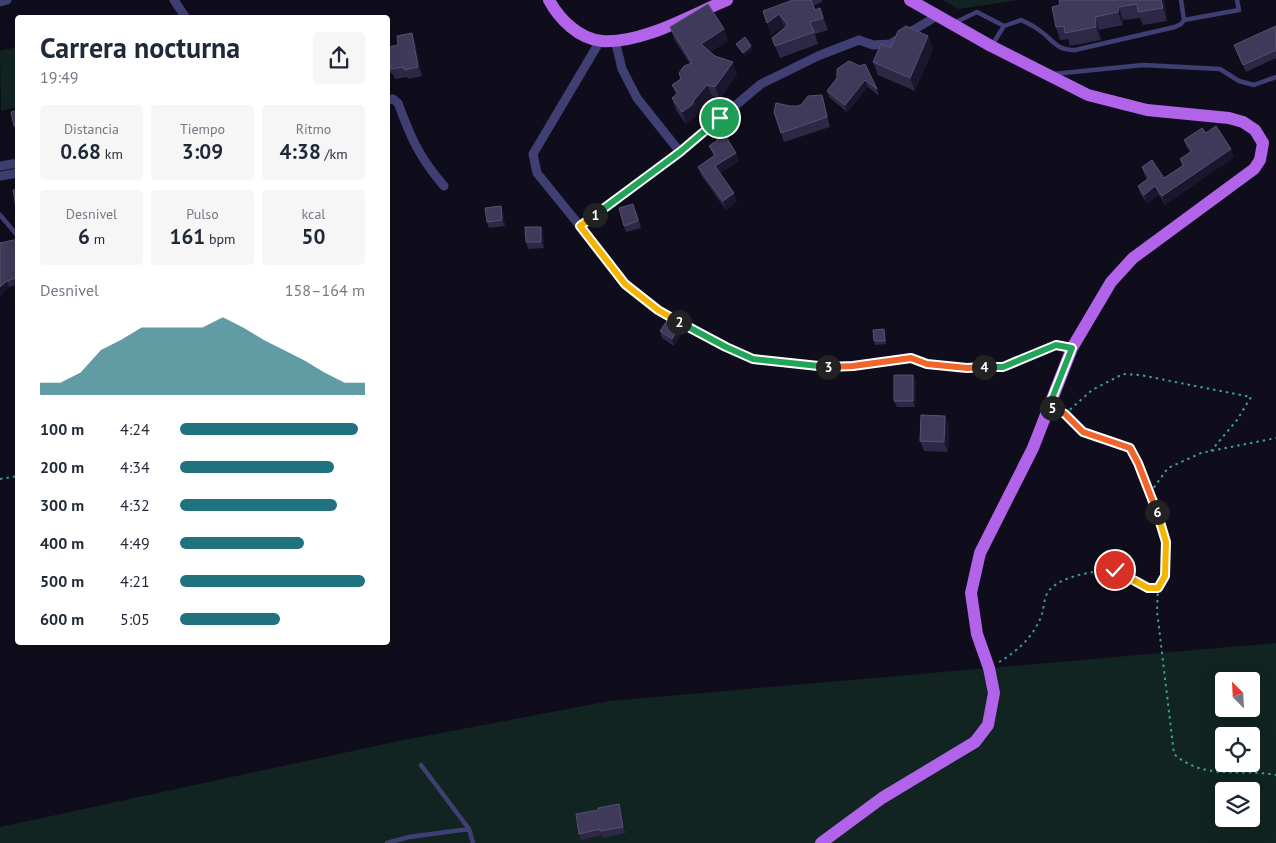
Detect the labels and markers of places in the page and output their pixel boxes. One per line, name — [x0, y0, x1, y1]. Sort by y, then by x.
pin — [699, 97, 741, 139]
pin: 1 — [582, 202, 608, 228]
pin: 2 — [666, 310, 692, 334]
pin: 3 — [816, 354, 840, 380]
pin: 4 — [972, 354, 996, 380]
pin: 5 — [1040, 396, 1064, 420]
pin: 6 — [1144, 500, 1170, 524]
pin — [1094, 549, 1136, 591]

